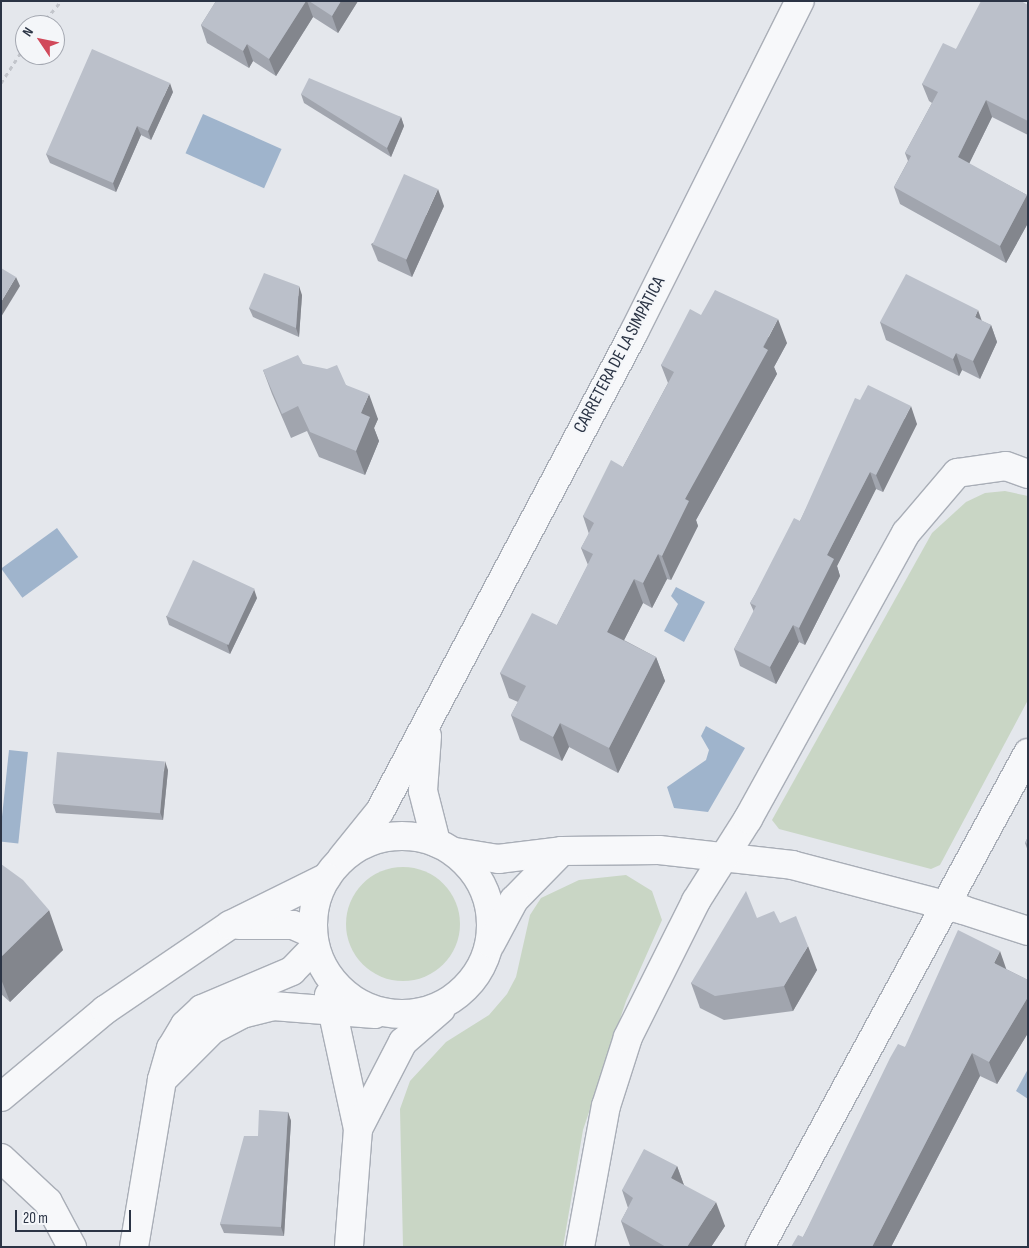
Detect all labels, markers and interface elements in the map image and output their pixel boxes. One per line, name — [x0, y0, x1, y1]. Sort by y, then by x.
north arrow — [15, 15, 65, 65]
text: N — [19, 24, 37, 40]
street label: CARRETERA DE LA SIMPÀTICA — [570, 273, 670, 437]
scale bar — [18, 1200, 134, 1232]
text: 20 m — [23, 1209, 48, 1228]

